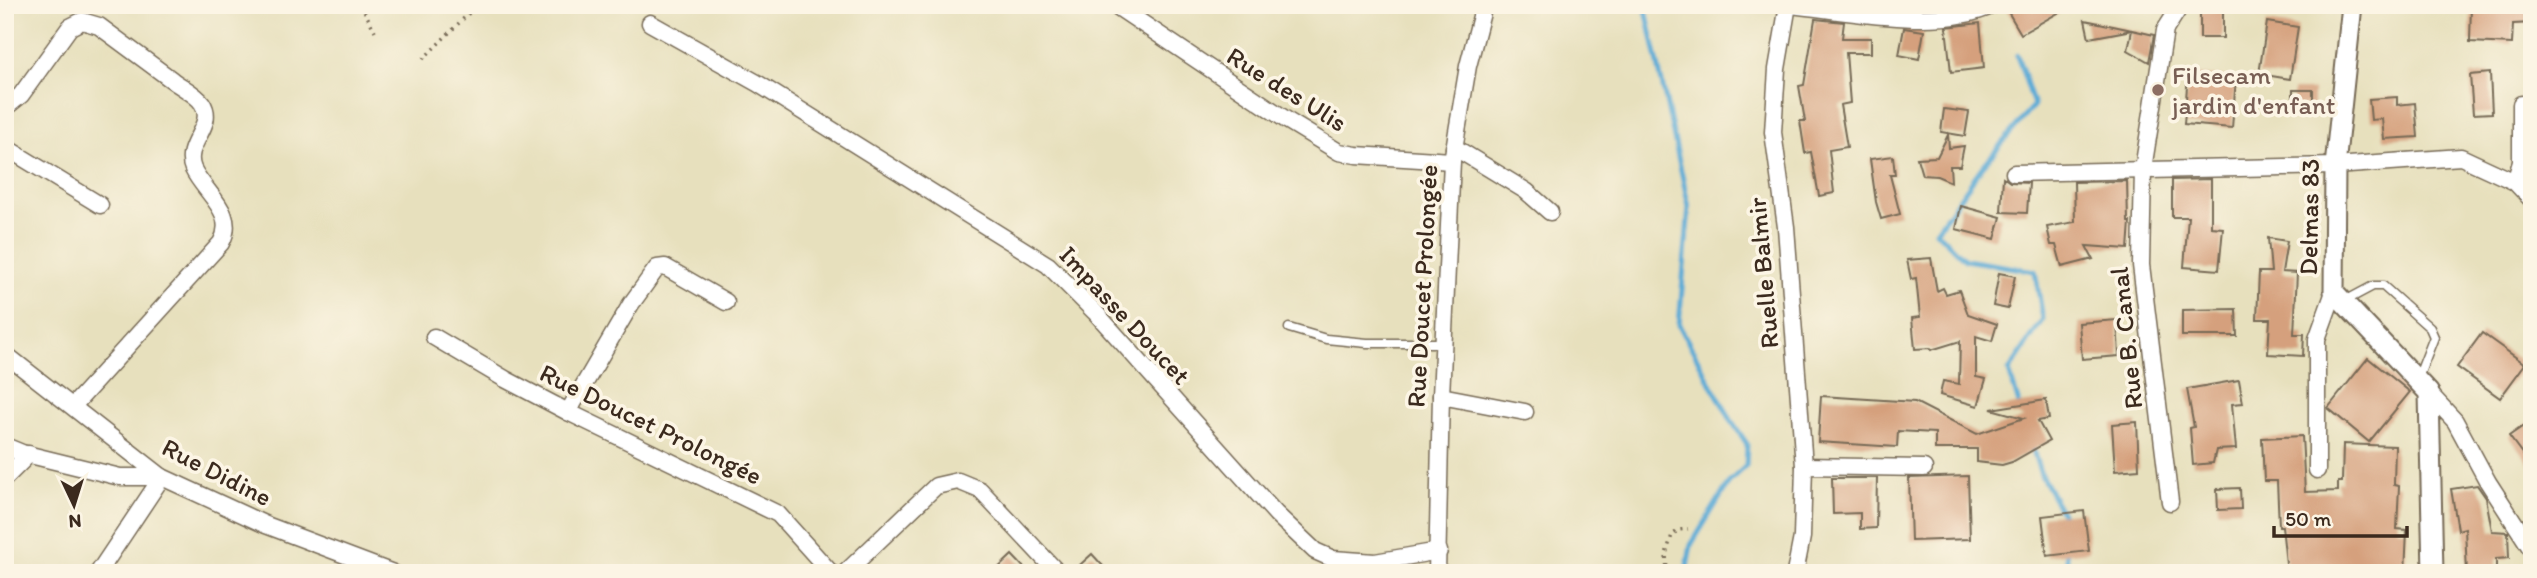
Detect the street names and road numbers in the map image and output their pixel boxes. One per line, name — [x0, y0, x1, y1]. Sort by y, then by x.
street label: Rue des Ulis — [1221, 40, 1353, 138]
street label: Delmas 83 — [2292, 158, 2326, 276]
street label: Rue Doucet Prolongée — [1400, 164, 1444, 408]
street label: Ruelle Balmir — [1740, 196, 1786, 350]
street label: Impasse Doucet — [1053, 239, 1198, 391]
street label: Rue B. Canal — [2103, 265, 2149, 411]
street label: Rue Doucet Prolongée — [535, 356, 767, 492]
street label: Rue Didine — [157, 431, 277, 513]

